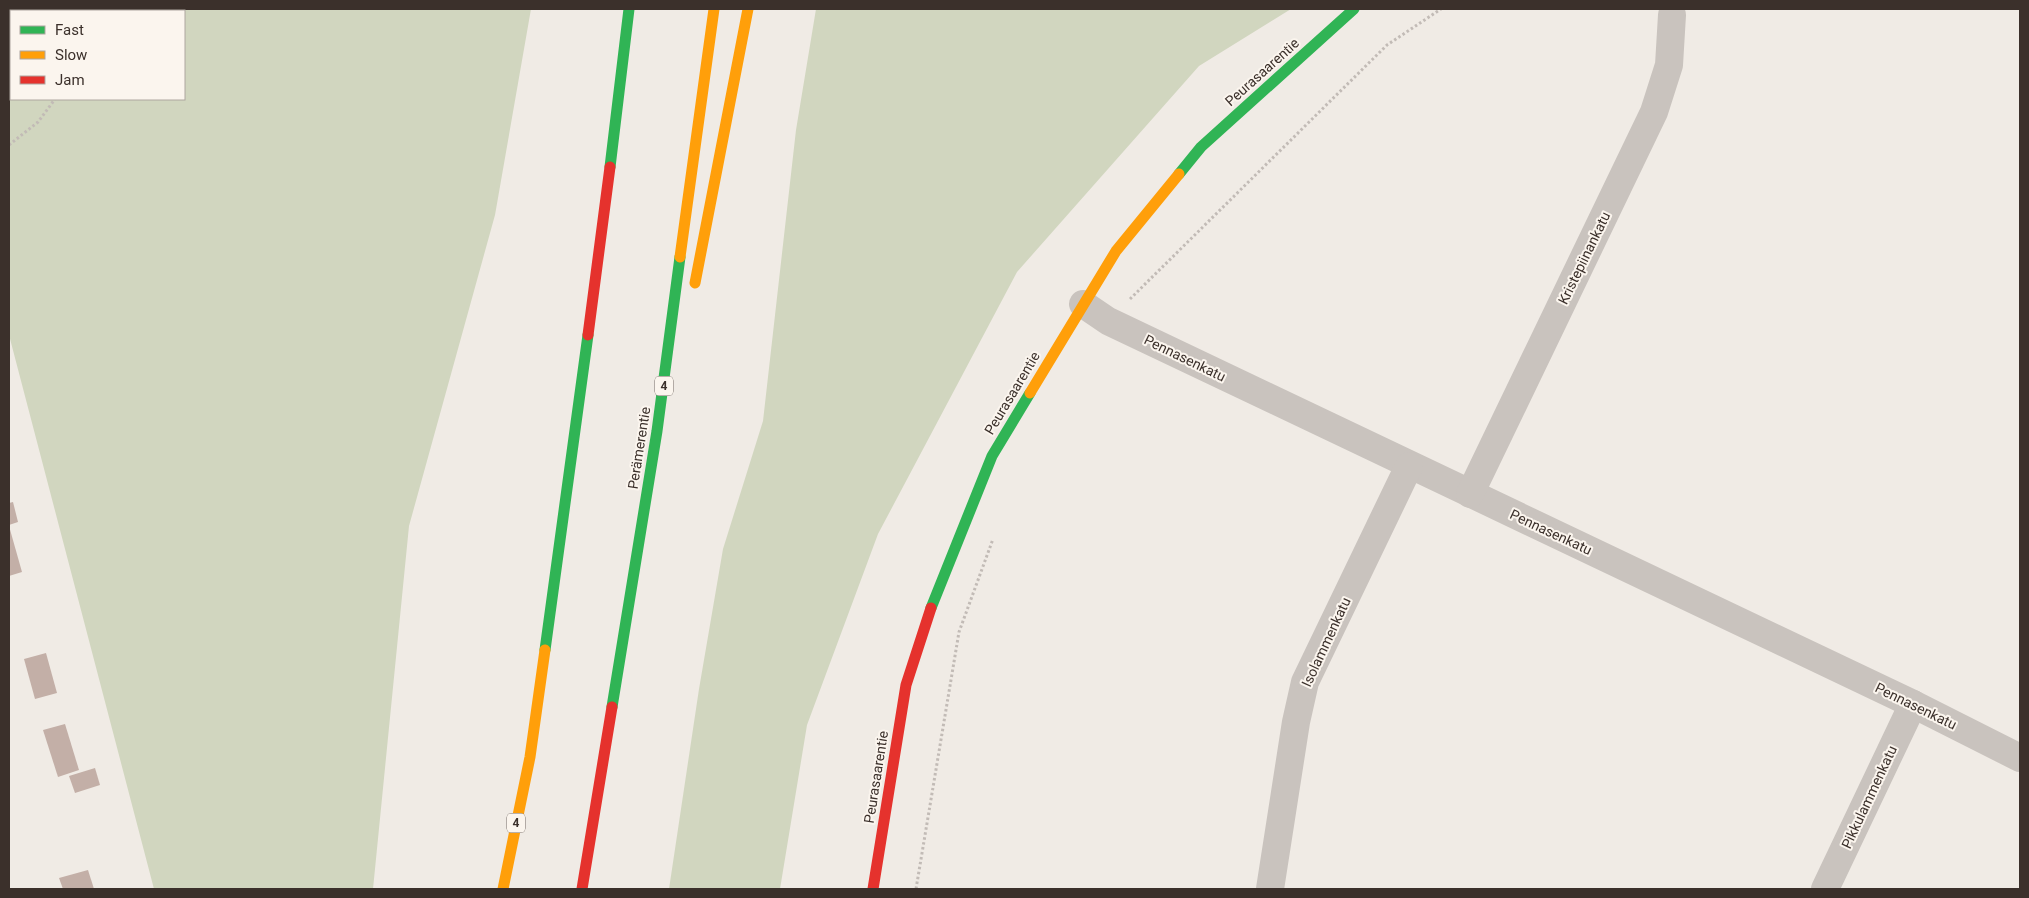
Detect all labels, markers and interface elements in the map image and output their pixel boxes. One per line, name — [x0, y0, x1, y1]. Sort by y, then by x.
legend — [10, 10, 185, 100]
text: Fast — [55, 21, 84, 39]
street label: Peurasaarentie — [1222, 35, 1302, 109]
text: Slow — [55, 46, 87, 64]
text: Jam — [55, 71, 85, 89]
street label: Kristepiinankatu — [1555, 209, 1613, 307]
street label: Pennasenkatu — [1142, 331, 1228, 385]
street label: Peurasaarentie — [981, 349, 1043, 437]
road number: 4 — [655, 376, 673, 396]
street label: Perämerentie — [625, 406, 653, 490]
street label: Pennasenkatu — [1507, 506, 1595, 558]
street label: Isolammenkatu — [1298, 595, 1354, 689]
street label: Pennasenkatu — [1873, 679, 1959, 733]
street label: Peurasaarentie — [861, 730, 891, 824]
street label: Pikkulammenkatu — [1838, 743, 1900, 851]
road number: 4 — [507, 814, 525, 832]

